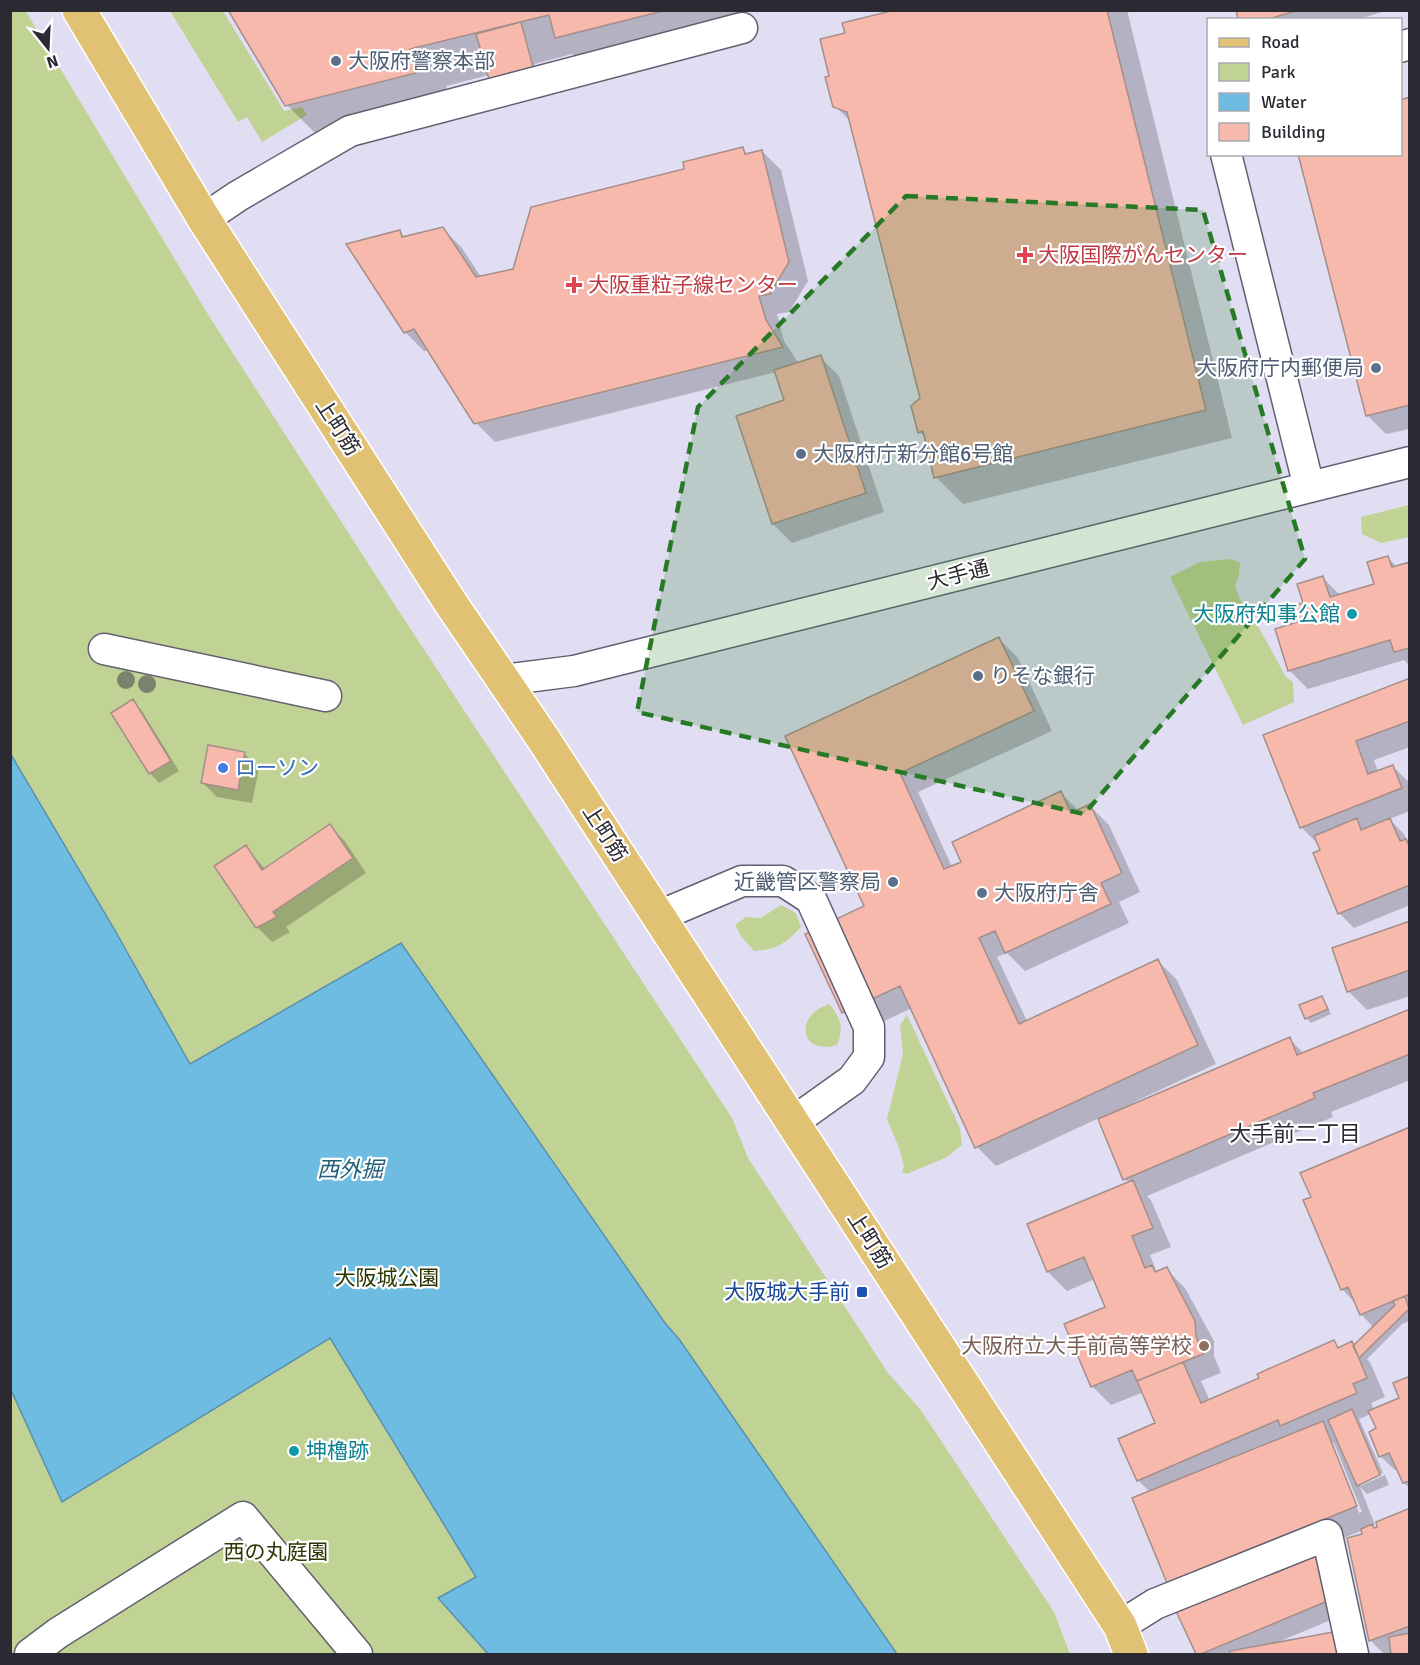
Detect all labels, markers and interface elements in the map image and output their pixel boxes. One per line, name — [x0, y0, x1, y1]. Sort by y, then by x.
north arrow — [18, 18, 78, 78]
legend — [1207, 18, 1402, 156]
text: Road — [1261, 31, 1300, 53]
place label: 大阪府警察本部 — [348, 48, 495, 74]
text: N — [44, 50, 61, 73]
marker: 大阪府警察本部 — [329, 54, 343, 68]
text: Park — [1261, 61, 1296, 83]
text: Water — [1261, 91, 1307, 113]
text: Building — [1261, 121, 1325, 143]
place label: 大阪国際がんセンター — [1038, 242, 1248, 268]
marker: 大阪国際がんセンター — [1016, 246, 1034, 264]
place label: 大阪重粒子線センター — [588, 272, 798, 298]
marker: 大阪重粒子線センター — [565, 276, 583, 294]
place label: 大阪府庁内郵便局 — [1196, 355, 1364, 381]
marker: 大阪府庁内郵便局 — [1369, 361, 1383, 375]
street label: 上町筋 — [310, 394, 366, 460]
place label: 大阪府庁新分館6号館 — [813, 441, 1013, 467]
marker: 大阪府庁新分館6号館 — [794, 447, 808, 461]
street label: 大手通 — [924, 555, 992, 595]
place label: 大阪府知事公館 — [1193, 601, 1340, 627]
marker: 大阪府知事公館 — [1345, 607, 1359, 621]
place label: りそな銀行 — [990, 663, 1095, 689]
marker: りそな銀行 — [971, 669, 985, 683]
place label: ローソン — [235, 755, 319, 781]
marker: ローソン — [216, 761, 230, 775]
street label: 上町筋 — [577, 800, 633, 866]
place label: 近畿管区警察局 — [734, 869, 881, 895]
marker: 近畿管区警察局 — [886, 875, 900, 889]
place label: 大阪府庁舎 — [994, 880, 1099, 906]
marker: 大阪府庁舎 — [975, 886, 989, 900]
district label: 大手前二丁目 — [1229, 1120, 1361, 1147]
water label: 西外掘 — [317, 1156, 386, 1183]
street label: 上町筋 — [842, 1207, 898, 1273]
park label: 大阪城公園 — [335, 1265, 440, 1291]
place label: 大阪城大手前 — [724, 1279, 850, 1305]
marker: 大阪城大手前 — [855, 1285, 869, 1299]
place label: 大阪府立大手前高等学校 — [961, 1333, 1192, 1359]
marker: 大阪府立大手前高等学校 — [1197, 1339, 1211, 1353]
place label: 坤櫓跡 — [306, 1438, 369, 1464]
marker: 坤櫓跡 — [287, 1444, 301, 1458]
park label: 西の丸庭園 — [224, 1539, 329, 1565]

